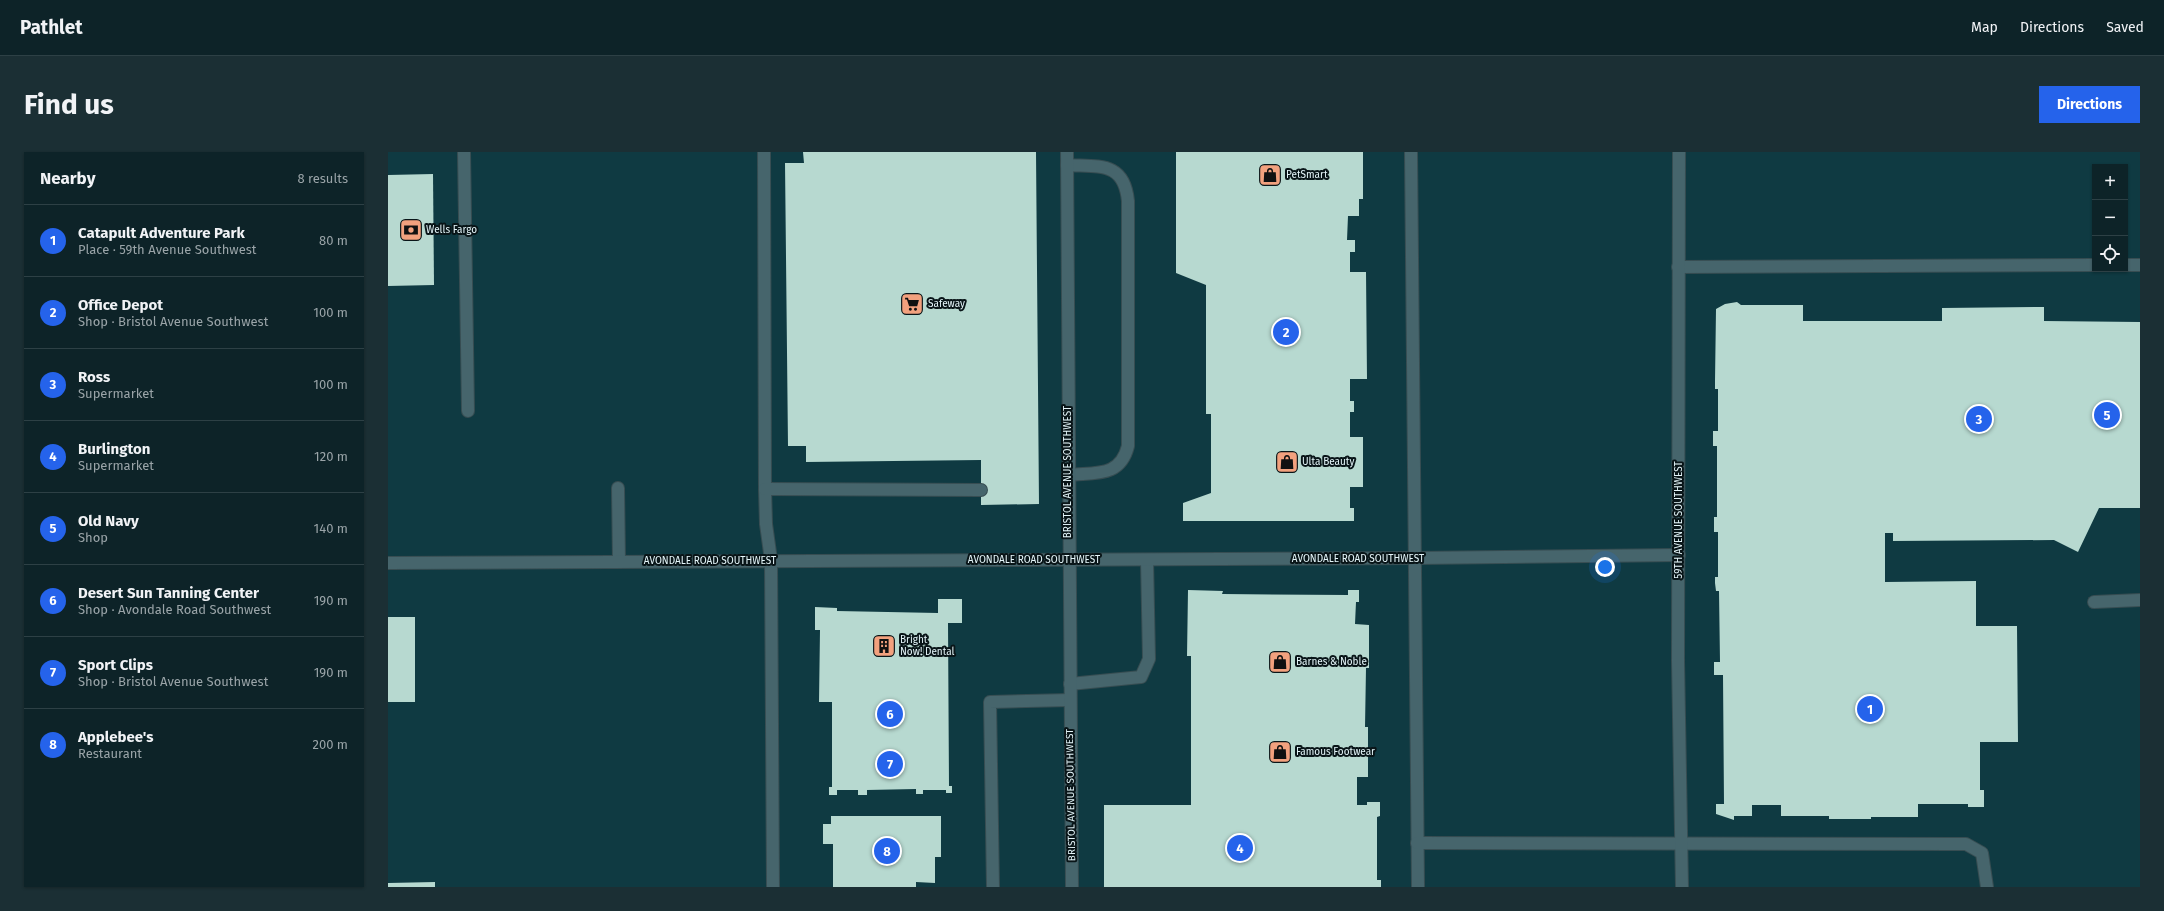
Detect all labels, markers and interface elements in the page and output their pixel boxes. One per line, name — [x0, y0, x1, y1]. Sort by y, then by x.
text: Pathlet — [20, 16, 83, 39]
text: Map — [1971, 19, 1998, 36]
text: Directions — [2020, 19, 2084, 36]
text: Saved — [2106, 19, 2144, 36]
button: Directions — [2039, 86, 2140, 123]
text: Find us — [24, 88, 114, 121]
shop icon: PetSmart — [1257, 162, 1283, 188]
map controls — [2092, 164, 2128, 272]
button: + — [2092, 164, 2128, 200]
text: Nearby — [40, 168, 95, 189]
place label: PetSmart — [1286, 169, 1328, 181]
text: 8 results — [297, 171, 348, 186]
button: − — [2092, 200, 2128, 236]
bank icon: Wells Fargo — [398, 217, 424, 243]
text: Catapult Adventure Park — [78, 224, 245, 242]
place label: Wells Fargo — [426, 224, 477, 236]
text: 1 — [50, 233, 56, 248]
text: 80 m — [319, 233, 348, 248]
button: locate — [2092, 236, 2128, 272]
text: Place · 59th Avenue Southwest — [78, 242, 257, 257]
supermarket icon: Safeway — [899, 291, 925, 317]
text: Office Depot — [78, 296, 163, 314]
place label: Safeway — [928, 298, 965, 310]
text: 2 — [50, 305, 56, 320]
text: 100 m — [313, 305, 348, 320]
text: Shop · Bristol Avenue Southwest — [78, 314, 268, 329]
pin: 2 — [1273, 317, 1299, 347]
text: Ross — [78, 368, 110, 386]
text: 3 — [50, 377, 56, 392]
text: 100 m — [313, 377, 348, 392]
text: Supermarket — [78, 386, 154, 401]
pin: 5 — [2094, 400, 2120, 430]
pin: 3 — [1966, 404, 1992, 434]
street label: BRISTOL AVENUE SOUTHWEST — [1062, 405, 1074, 538]
text: Burlington — [78, 440, 150, 458]
text: 4 — [49, 449, 57, 464]
text: 120 m — [314, 449, 348, 464]
shop icon: Ulta Beauty — [1274, 449, 1300, 475]
place label: Ulta Beauty — [1302, 456, 1354, 468]
text: Supermarket — [78, 458, 154, 473]
street label: 59TH AVENUE SOUTHWEST — [1673, 460, 1685, 579]
text: Old Navy — [78, 512, 139, 530]
text: 5 — [50, 521, 56, 536]
text: 140 m — [314, 521, 348, 536]
text: Shop — [78, 530, 108, 545]
street label: AVONDALE ROAD SOUTHWEST — [1292, 553, 1425, 565]
street label: AVONDALE ROAD SOUTHWEST — [968, 554, 1101, 566]
street label: AVONDALE ROAD SOUTHWEST — [644, 555, 777, 567]
your location — [1595, 557, 1615, 577]
text: Desert Sun Tanning Center — [78, 584, 259, 602]
text: 6 — [49, 593, 57, 608]
text: 190 m — [314, 593, 348, 608]
text: Shop · Avondale Road Southwest — [78, 602, 271, 617]
building icon: Bright Now! Dental — [871, 633, 897, 659]
place label: Bright Now! Dental — [900, 634, 955, 658]
shop icon: Barnes & Noble — [1267, 649, 1293, 675]
text: Sport Clips — [78, 656, 153, 674]
place label: Barnes & Noble — [1296, 656, 1367, 668]
text: 7 — [50, 665, 56, 680]
text: 190 m — [314, 665, 348, 680]
text: Shop · Bristol Avenue Southwest — [78, 674, 268, 689]
pin: 1 — [1857, 694, 1883, 724]
pin: 6 — [877, 699, 903, 729]
text: Applebee's — [78, 728, 153, 746]
street label: BRISTOL AVENUE SOUTHWEST — [1064, 728, 1078, 861]
text: 8 — [49, 737, 57, 752]
text: 200 m — [312, 737, 348, 752]
shop icon: Famous Footwear — [1267, 739, 1293, 765]
text: Restaurant — [78, 746, 142, 761]
place label: Famous Footwear — [1296, 746, 1375, 758]
pin: 7 — [877, 749, 903, 779]
pin: 4 — [1227, 833, 1253, 863]
pin: 8 — [874, 836, 900, 866]

